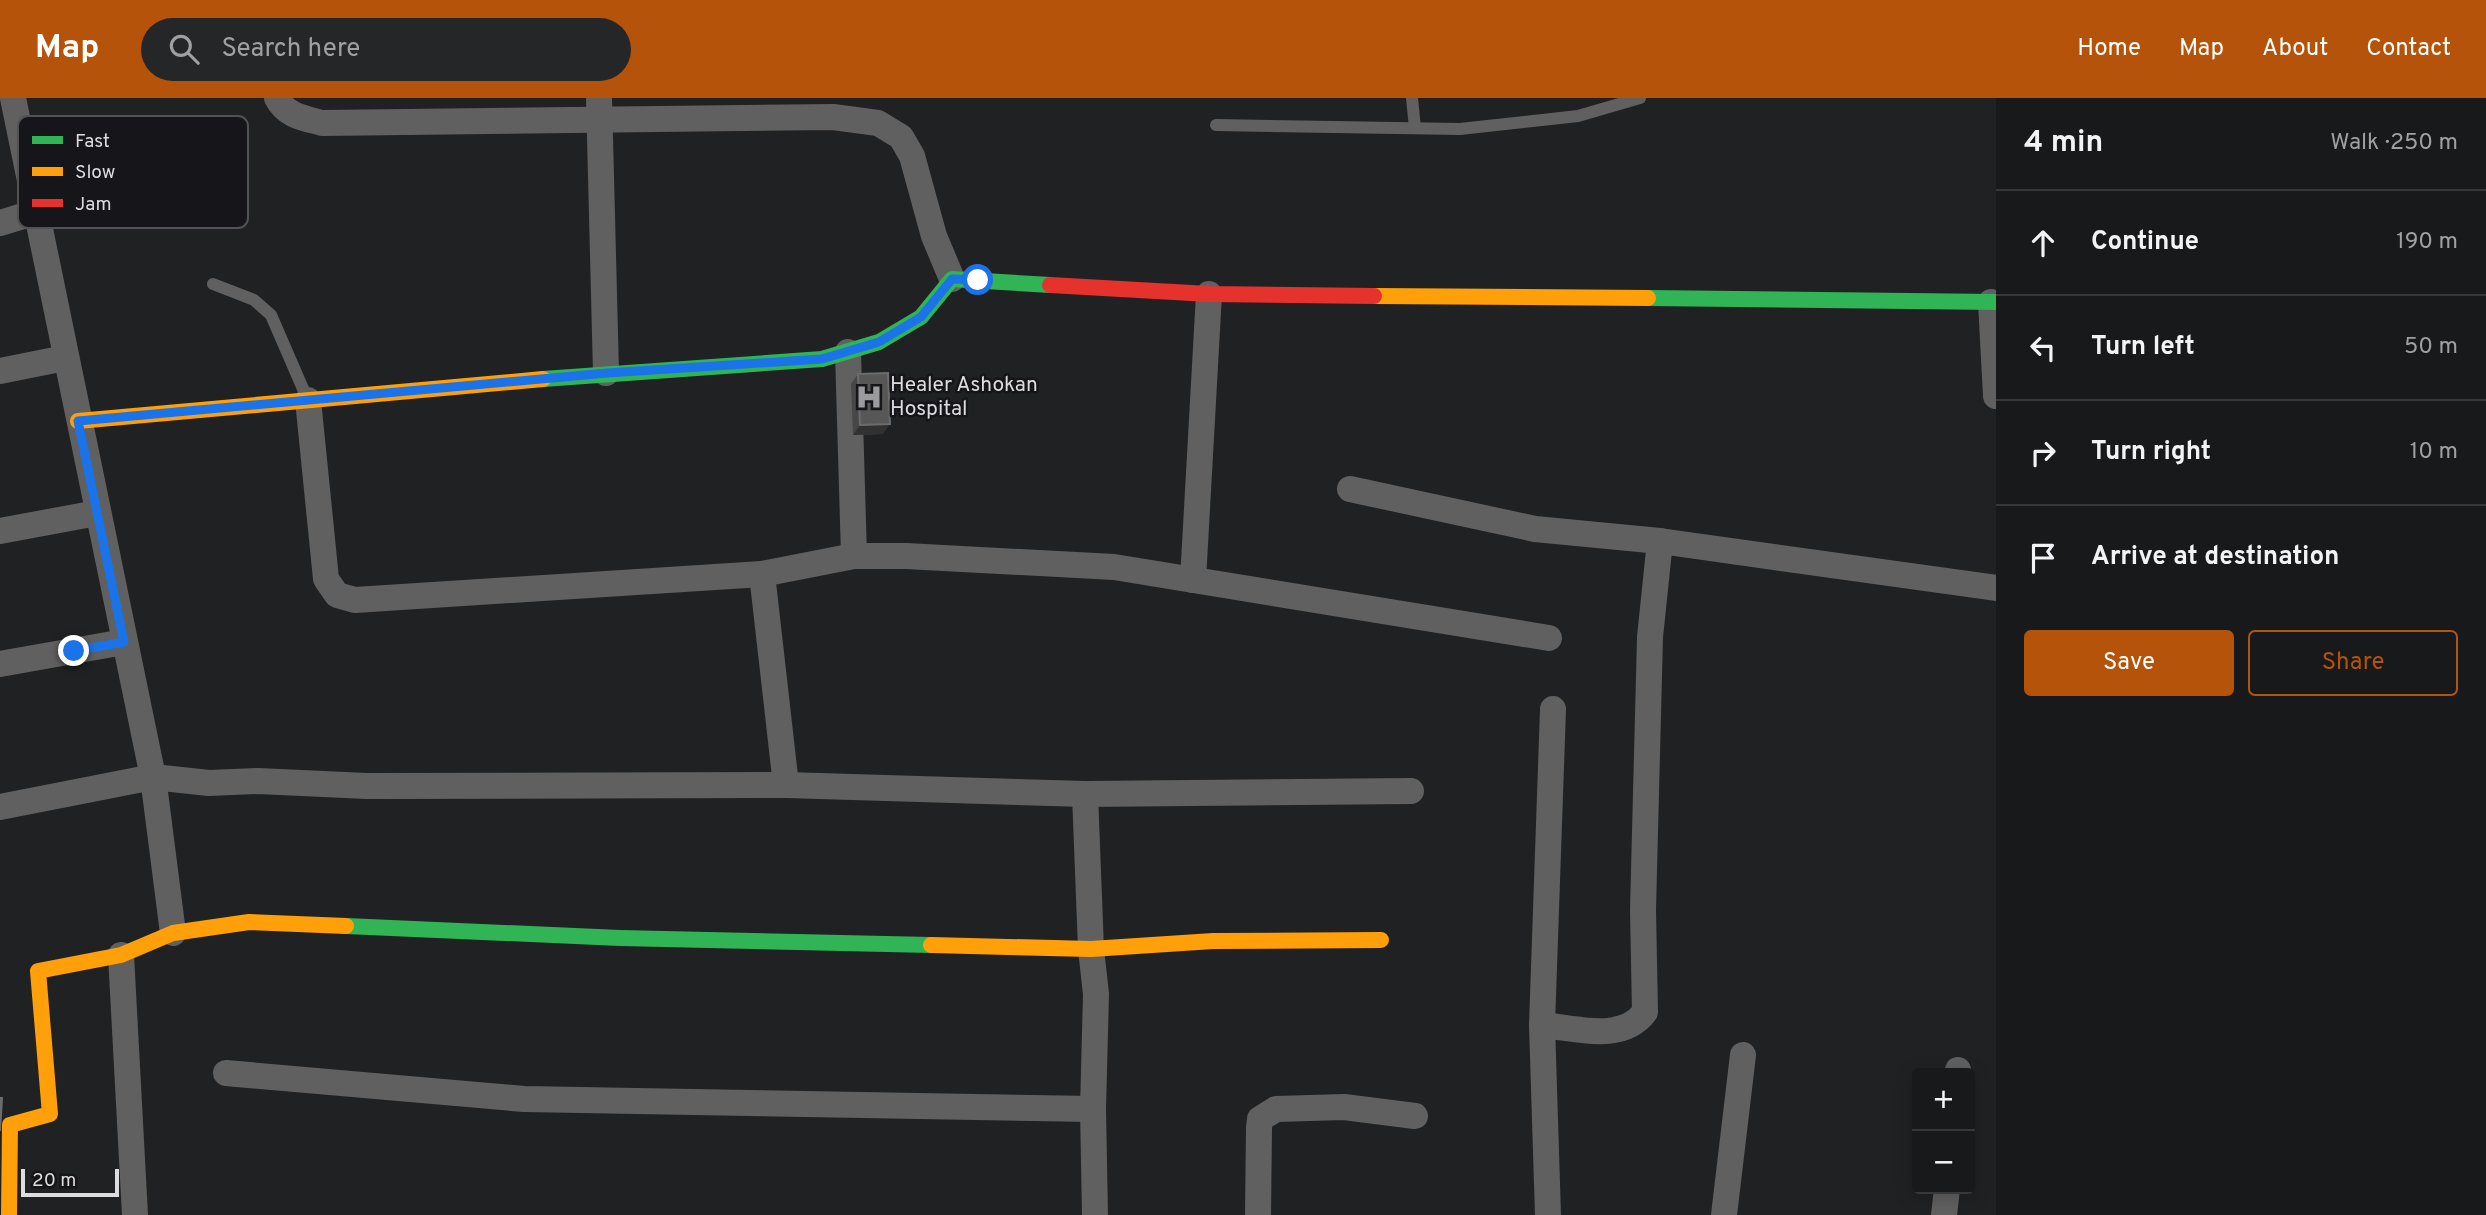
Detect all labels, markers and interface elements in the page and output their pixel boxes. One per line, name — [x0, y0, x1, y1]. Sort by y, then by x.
search box — [141, 18, 631, 81]
text: Map — [35, 28, 99, 70]
icon: search — [165, 30, 203, 68]
text: Search here — [221, 33, 360, 66]
text: Home — [2077, 34, 2141, 64]
text: Map — [2179, 34, 2224, 64]
text: About — [2262, 34, 2328, 64]
text: Contact — [2366, 34, 2451, 64]
legend — [18, 116, 248, 228]
text: 4 min — [2024, 125, 2103, 162]
text: Walk · 250 m — [2330, 129, 2458, 158]
text: Fast — [75, 130, 110, 154]
text: Slow — [75, 161, 115, 185]
text: Jam — [75, 193, 112, 217]
icon: ahead — [2024, 224, 2062, 262]
text: Continue — [2091, 226, 2199, 259]
text: 190 m — [2396, 228, 2458, 257]
route start — [962, 264, 993, 295]
icon: left — [2024, 329, 2062, 367]
text: Turn left — [2091, 331, 2195, 364]
text: 50 m — [2404, 333, 2458, 362]
place label: Healer Ashokan Hospital — [890, 372, 1038, 423]
hospital icon: Healer Ashokan Hospital — [854, 382, 884, 412]
icon: right — [2024, 434, 2062, 472]
text: Turn right — [2091, 436, 2211, 469]
text: 10 m — [2410, 438, 2458, 467]
icon: arrive — [2024, 539, 2062, 577]
text: Arrive at destination — [2091, 541, 2339, 574]
button: Save — [2024, 630, 2234, 696]
button: Share — [2248, 630, 2458, 696]
route end — [58, 635, 89, 666]
map controls — [1912, 1068, 1975, 1194]
button: + — [1912, 1068, 1975, 1131]
button: − — [1912, 1131, 1975, 1194]
scale bar — [21, 1166, 119, 1198]
text: 20 m — [32, 1169, 76, 1193]

